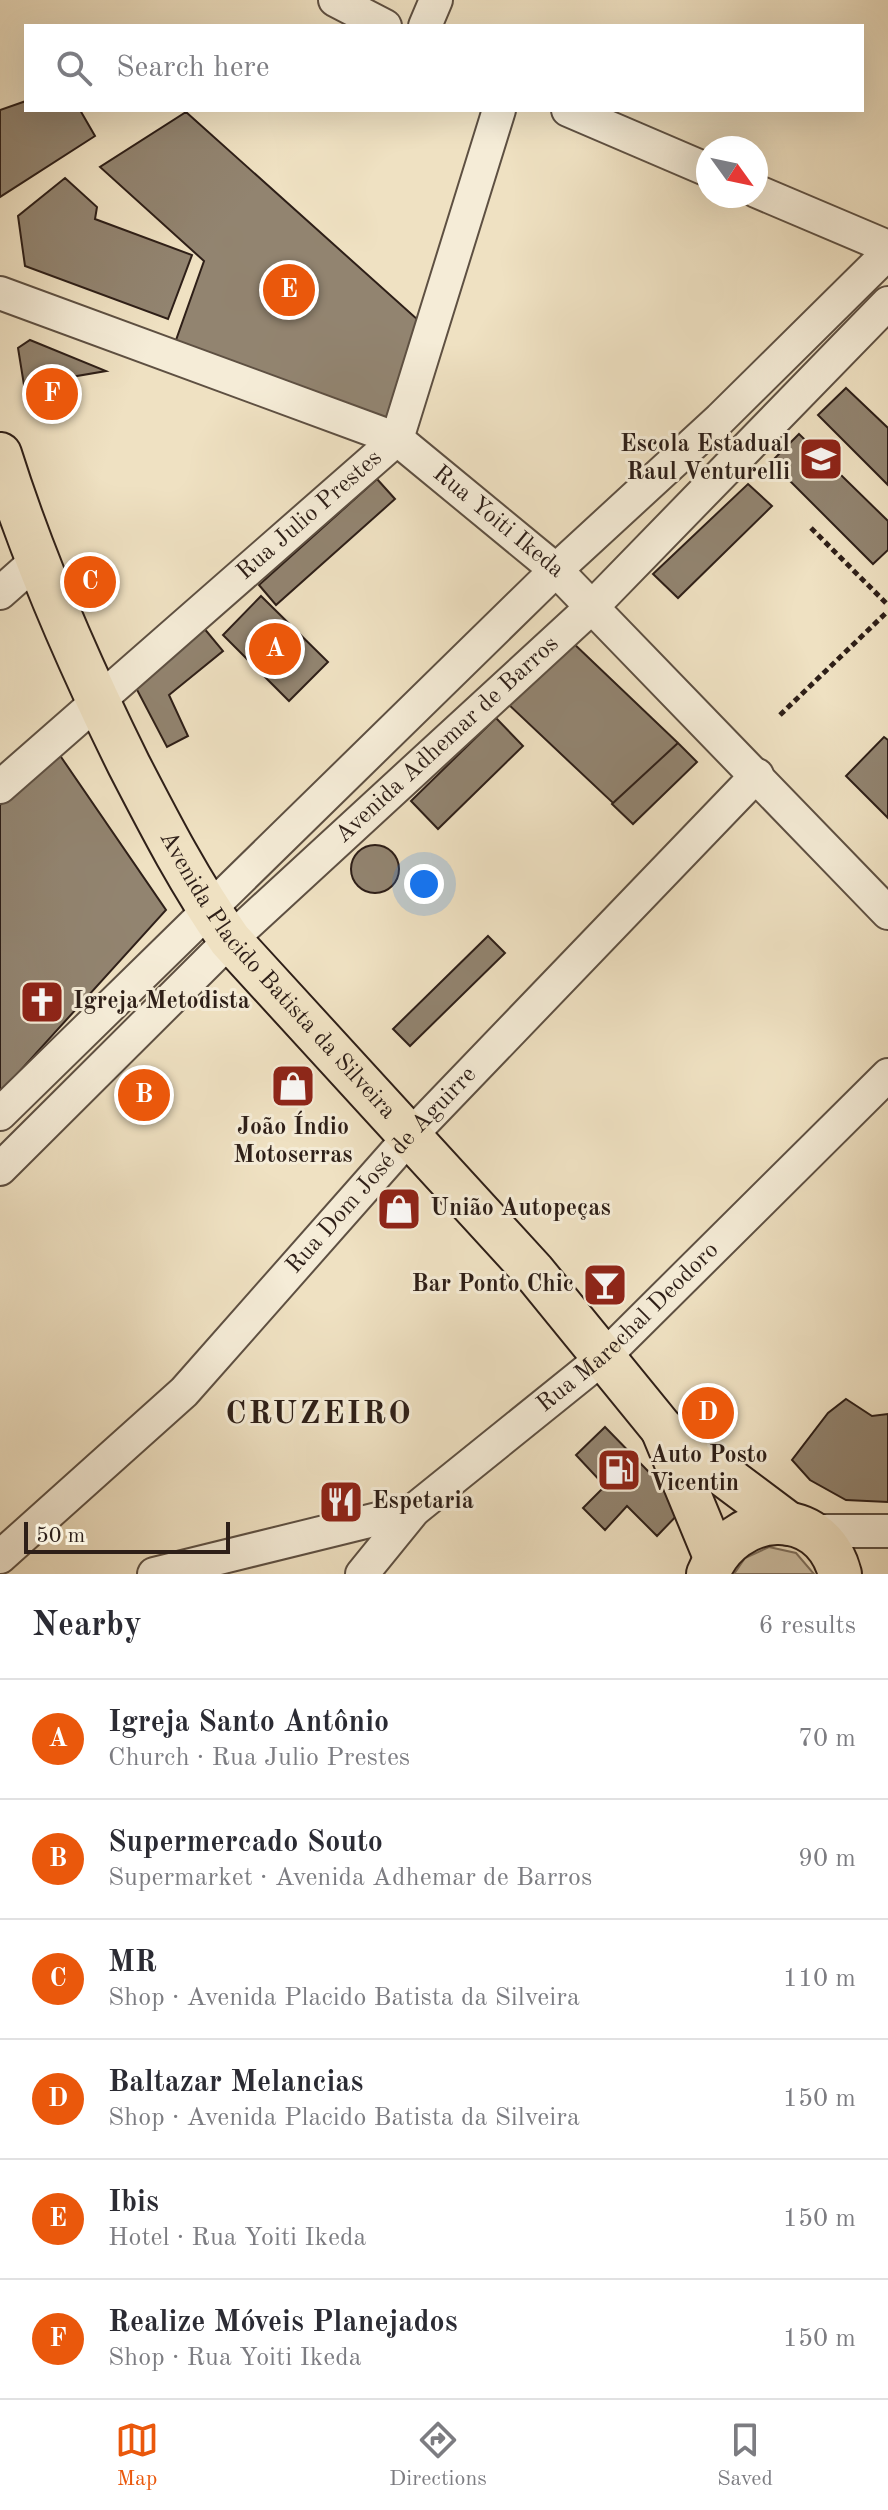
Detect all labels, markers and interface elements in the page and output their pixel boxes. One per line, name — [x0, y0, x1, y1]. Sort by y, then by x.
search box — [24, 24, 864, 112]
icon: search — [52, 46, 96, 90]
text: Search here — [116, 53, 270, 83]
north arrow — [696, 136, 768, 208]
pin: E — [263, 260, 315, 320]
pin: F — [26, 364, 78, 424]
place label: Escola Estadual Raul Venturelli — [620, 433, 790, 485]
school or university icon: Escola Estadual Raul Venturelli — [797, 435, 845, 483]
street label: Rua Julio Prestes — [233, 446, 387, 585]
street label: Rua Yoiti Ikeda — [428, 462, 568, 583]
pin: C — [64, 552, 116, 612]
pin: A — [249, 619, 301, 679]
street label: Avenida Adhemar de Barros — [331, 632, 563, 848]
street label: Avenida Placido Batista da Silveira — [154, 828, 400, 1124]
your location — [404, 864, 444, 904]
church icon: Igreja Metodista — [18, 978, 66, 1026]
place label: Igreja Metodista — [73, 990, 250, 1014]
shop icon: João Índio Motoserras — [269, 1062, 317, 1110]
street label: Rua Dom José de Aguirre — [282, 1063, 481, 1279]
pin: B — [118, 1065, 170, 1125]
place label: João Índio Motoserras — [233, 1110, 353, 1168]
shop icon: União Autopeças — [375, 1185, 423, 1233]
place label: União Autopeças — [430, 1197, 611, 1221]
street label: Rua Marechal Deodoro — [530, 1235, 724, 1419]
bar icon: Bar Ponto Chic — [581, 1261, 629, 1309]
place label: Bar Ponto Chic — [411, 1273, 574, 1297]
pin: D — [682, 1383, 734, 1443]
district label: CRUZEIRO — [225, 1399, 413, 1431]
place label: Auto Posto Vicentin — [650, 1444, 768, 1496]
fuel station icon: Auto Posto Vicentin — [595, 1446, 643, 1494]
restaurant icon: Espetaria — [317, 1478, 365, 1526]
place label: Espetaria — [372, 1490, 474, 1514]
scale bar — [24, 1518, 230, 1554]
text: 50 m — [36, 1525, 85, 1547]
text: Nearby — [32, 1609, 142, 1643]
text: 6 results — [758, 1613, 856, 1639]
text: Igreja Santo Antônio — [108, 1708, 389, 1738]
text: A — [48, 1726, 68, 1752]
text: 70 m — [798, 1726, 856, 1752]
text: Church · Rua Julio Prestes — [108, 1745, 410, 1771]
text: Supermercado Souto — [108, 1828, 383, 1858]
text: B — [49, 1846, 67, 1872]
text: 90 m — [798, 1846, 856, 1872]
text: Supermarket · Avenida Adhemar de Barros — [108, 1865, 592, 1891]
text: MR — [108, 1948, 157, 1978]
text: C — [49, 1966, 67, 1992]
text: 110 m — [783, 1966, 856, 1992]
text: Shop · Avenida Placido Batista da Silveira — [108, 1985, 580, 2011]
text: Baltazar Melancias — [108, 2068, 363, 2098]
text: D — [48, 2086, 68, 2112]
text: 150 m — [783, 2086, 856, 2112]
text: Shop · Avenida Placido Batista da Silveira — [108, 2105, 580, 2131]
text: Ibis — [108, 2188, 159, 2218]
text: E — [49, 2206, 67, 2232]
text: 150 m — [783, 2206, 856, 2232]
text: Hotel · Rua Yoiti Ikeda — [108, 2225, 366, 2251]
text: Realize Móveis Planejados — [108, 2308, 458, 2338]
text: F — [49, 2326, 67, 2352]
text: 150 m — [783, 2326, 856, 2352]
text: Shop · Rua Yoiti Ikeda — [108, 2345, 362, 2371]
tab: Map — [115, 2418, 159, 2493]
tab: Directions — [389, 2418, 487, 2493]
tab: Saved — [717, 2418, 773, 2493]

